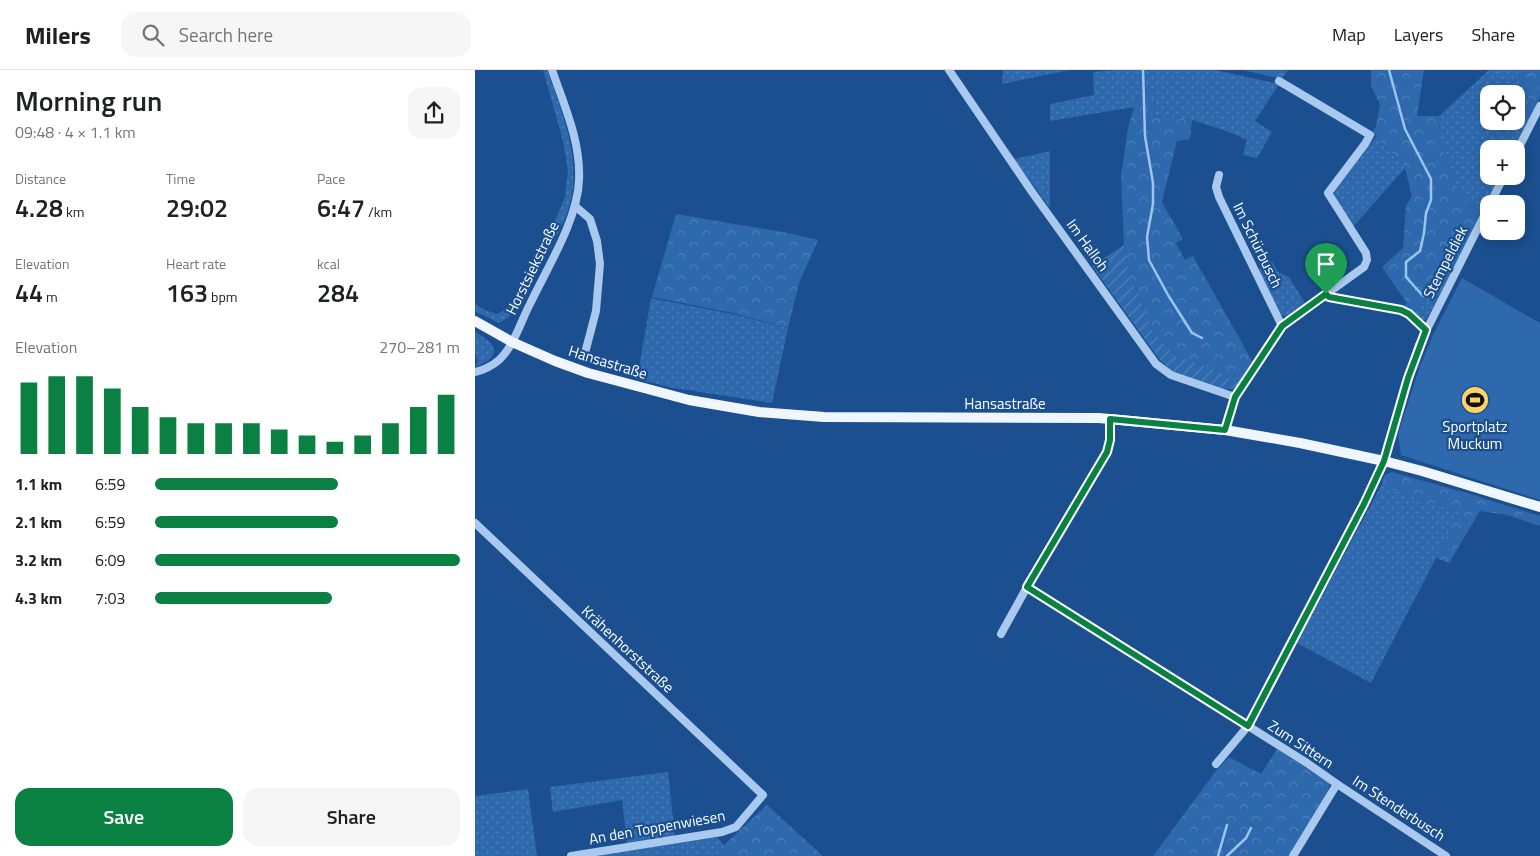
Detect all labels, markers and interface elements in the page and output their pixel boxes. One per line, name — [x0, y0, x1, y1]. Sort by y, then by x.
search box — [121, 12, 471, 57]
text: Milers — [25, 17, 91, 53]
text: Search here — [179, 20, 273, 49]
icon: search — [139, 21, 167, 49]
text: Map — [1332, 21, 1366, 48]
text: Layers — [1394, 21, 1443, 48]
text: Share — [1471, 21, 1515, 48]
text: Morning run — [15, 79, 162, 122]
map controls — [1480, 85, 1525, 240]
button: locate — [1480, 85, 1525, 130]
button: share — [408, 87, 460, 139]
text: 09:48 · 4 × 1.1 km — [15, 120, 136, 144]
button: + — [1480, 140, 1525, 185]
text: Distance — [15, 168, 66, 189]
text: Time — [166, 168, 195, 189]
text: Pace — [317, 168, 345, 189]
text: 4.28 — [15, 189, 63, 227]
text: 29:02 — [166, 189, 228, 227]
text: 6:47 — [317, 189, 365, 227]
button: − — [1480, 195, 1525, 240]
street label: Im Schürbusch — [1227, 198, 1289, 292]
text: km — [63, 201, 84, 222]
text: /km — [365, 201, 392, 222]
street label: Im Halloh — [1061, 214, 1115, 276]
street label: Horstsiekstraße — [499, 217, 565, 319]
street label: Stempeldiek — [1417, 222, 1473, 302]
pin — [1305, 243, 1347, 294]
icon: arrive — [1312, 250, 1340, 278]
text: Elevation — [15, 253, 69, 274]
text: Heart rate — [166, 253, 226, 274]
text: kcal — [317, 253, 340, 274]
text: 44 — [15, 274, 43, 312]
text: 163 — [166, 274, 208, 312]
text: 284 — [317, 274, 359, 312]
text: m — [43, 286, 58, 307]
text: bpm — [208, 286, 238, 307]
text: Elevation — [15, 335, 77, 359]
text: 270–281 m — [379, 335, 460, 359]
street label: Hansastraße — [566, 339, 650, 385]
sports icon: Sportplatz Muckum — [1460, 385, 1490, 415]
street label: Hansastraße — [964, 392, 1046, 415]
place label: Sportplatz Muckum — [1442, 415, 1508, 455]
text: 1.1 km — [15, 472, 62, 496]
text: 6:59 — [95, 472, 125, 496]
text: 2.1 km — [15, 510, 62, 534]
text: 6:59 — [95, 510, 125, 534]
text: 3.2 km — [15, 548, 62, 572]
text: 6:09 — [95, 548, 125, 572]
text: 4.3 km — [15, 586, 62, 610]
text: 7:03 — [95, 586, 125, 610]
street label: Krähenhorststraße — [576, 600, 680, 698]
street label: Zum Sittern — [1264, 714, 1338, 774]
street label: Im Stenderbusch — [1348, 769, 1450, 847]
button: Save — [15, 788, 233, 846]
button: Share — [243, 788, 460, 846]
street label: An den Toppenwiesen — [587, 804, 727, 850]

